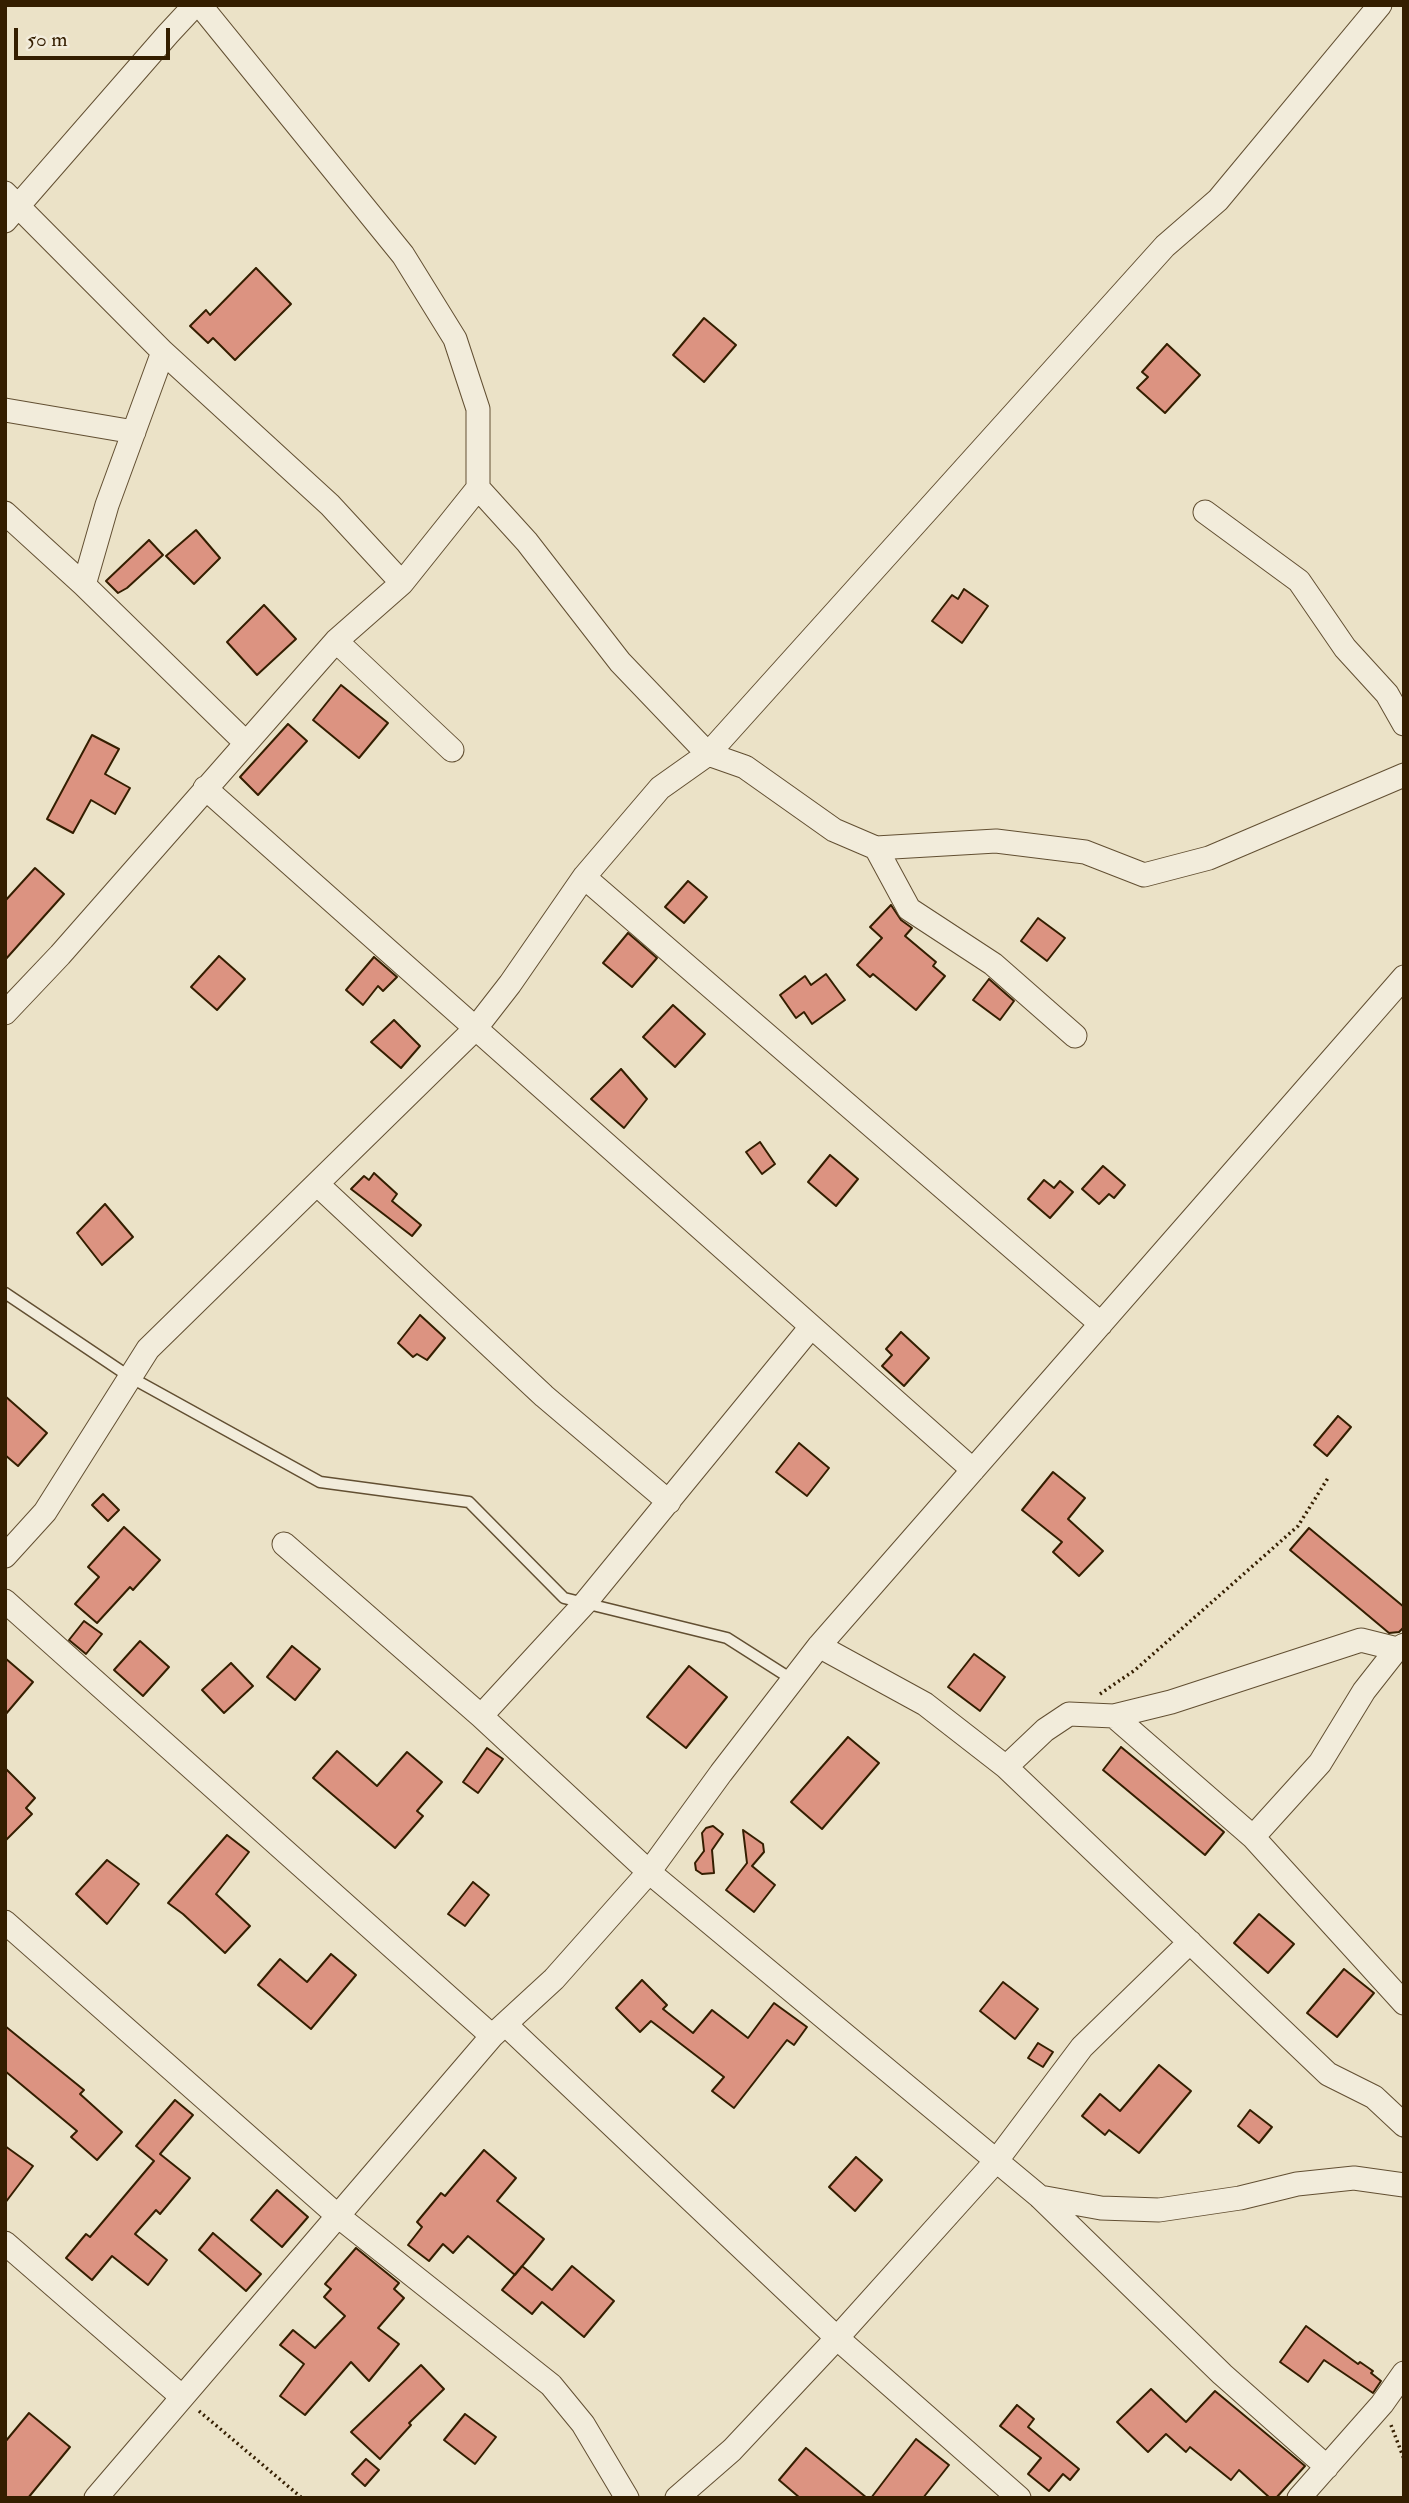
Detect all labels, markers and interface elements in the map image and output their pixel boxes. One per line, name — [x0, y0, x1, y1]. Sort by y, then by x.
scale bar — [18, 14, 173, 58]
text: 50 m — [27, 26, 68, 53]

